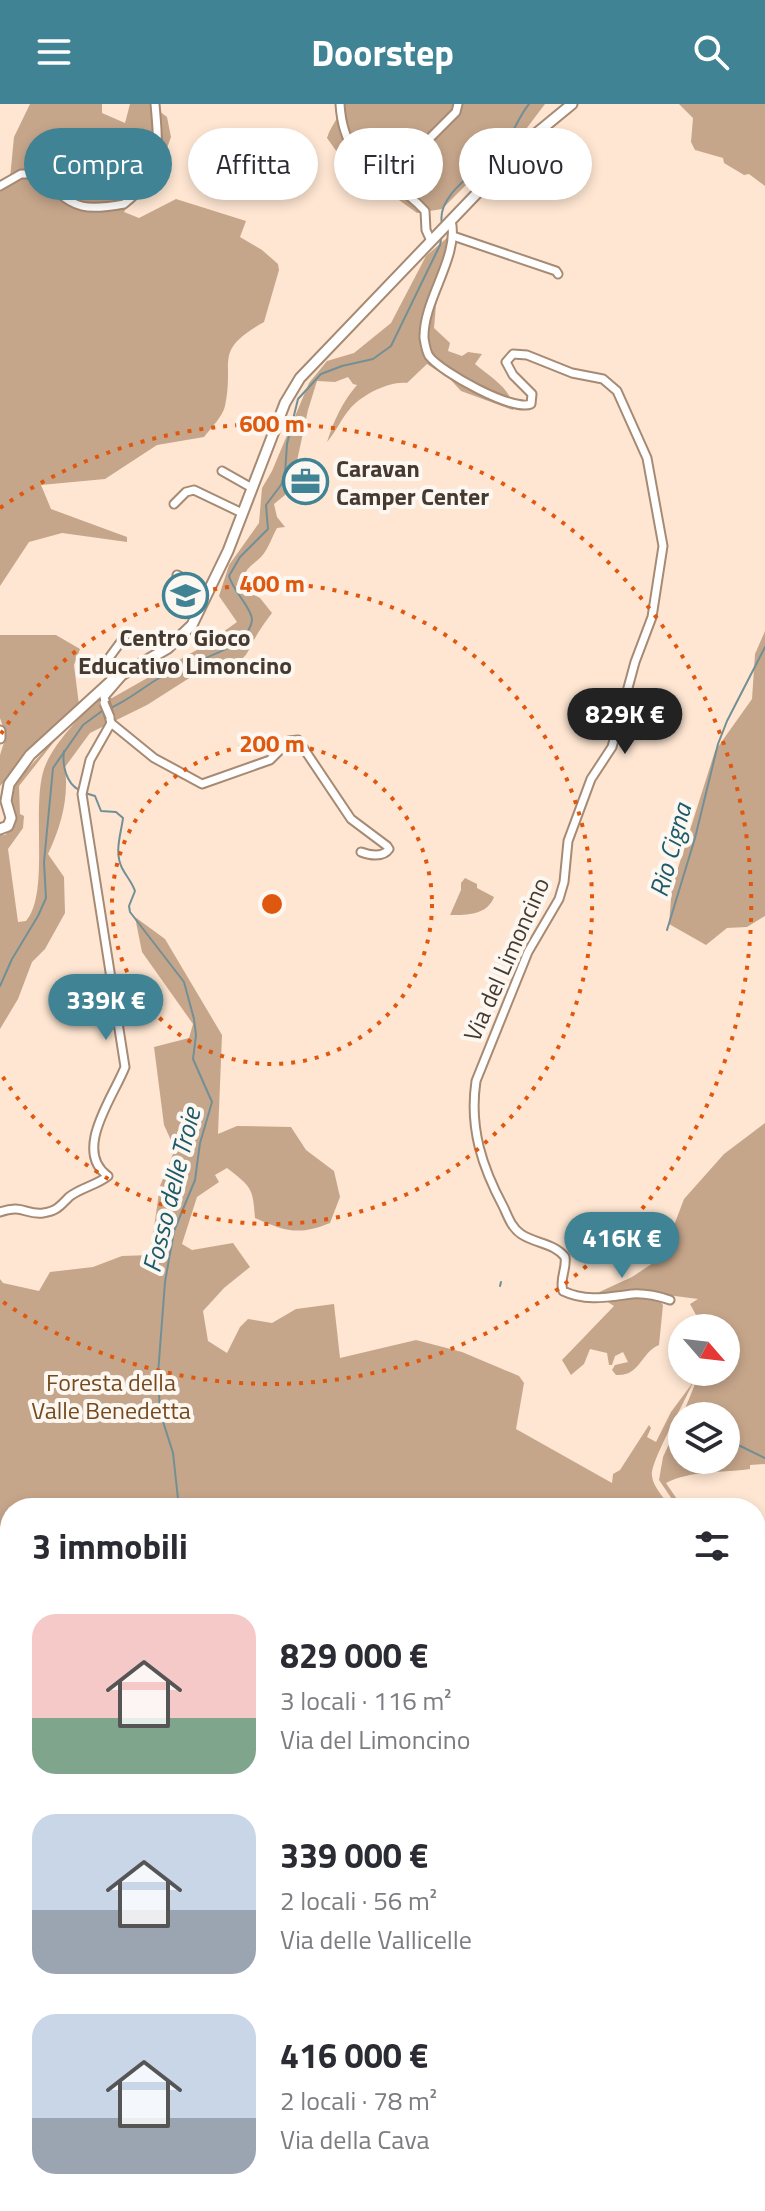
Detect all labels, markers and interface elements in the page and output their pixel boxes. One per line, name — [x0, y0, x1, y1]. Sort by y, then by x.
text: Doorstep — [311, 25, 454, 80]
icon: menu — [32, 30, 76, 74]
icon: search — [689, 30, 733, 74]
chip: Compra — [24, 128, 172, 200]
chip: Affitta — [188, 128, 318, 200]
chip: Filtri — [334, 128, 443, 200]
chip: Nuovo — [459, 128, 592, 200]
text: 600 m — [239, 405, 305, 441]
place label: Caravan Camper Center — [336, 450, 489, 514]
office icon: Caravan Camper Center — [281, 458, 329, 506]
text: 400 m — [239, 565, 305, 601]
school or university icon: Centro Gioco Educativo Limoncino — [161, 571, 209, 619]
place label: Centro Gioco Educativo Limoncino — [78, 619, 292, 683]
pin: 829K € — [560, 688, 690, 756]
text: 829K € — [585, 694, 665, 733]
text: 200 m — [239, 725, 305, 761]
water label: Rio Cigna — [639, 797, 702, 901]
street label: Via del Limoncino — [454, 871, 558, 1047]
centre of rings — [258, 890, 286, 918]
pin: 339K € — [41, 974, 171, 1042]
text: 339K € — [66, 980, 146, 1019]
water label: Fosso delle Troie — [132, 1102, 211, 1276]
pin: 416K € — [557, 1212, 687, 1280]
text: 416K € — [582, 1218, 662, 1257]
north arrow — [668, 1314, 740, 1386]
map controls — [668, 1314, 740, 1474]
park label: Foresta della Valle Benedetta — [31, 1364, 191, 1428]
button: layers — [668, 1402, 740, 1474]
text: 3 immobili — [32, 1520, 188, 1572]
icon: filters — [690, 1524, 734, 1568]
text: 829 000 € — [280, 1629, 428, 1681]
icon: home — [96, 1646, 192, 1742]
text: 3 locali · 116 m² — [280, 1681, 452, 1720]
text: Via del Limoncino — [280, 1720, 470, 1759]
text: 339 000 € — [280, 1829, 428, 1881]
icon: home — [96, 1846, 192, 1942]
text: 2 locali · 56 m² — [280, 1881, 437, 1920]
text: Via delle Vallicelle — [280, 1920, 472, 1959]
text: 416 000 € — [280, 2029, 428, 2081]
icon: home — [96, 2046, 192, 2142]
text: 2 locali · 78 m² — [280, 2081, 437, 2120]
text: Via della Cava — [280, 2120, 430, 2159]

